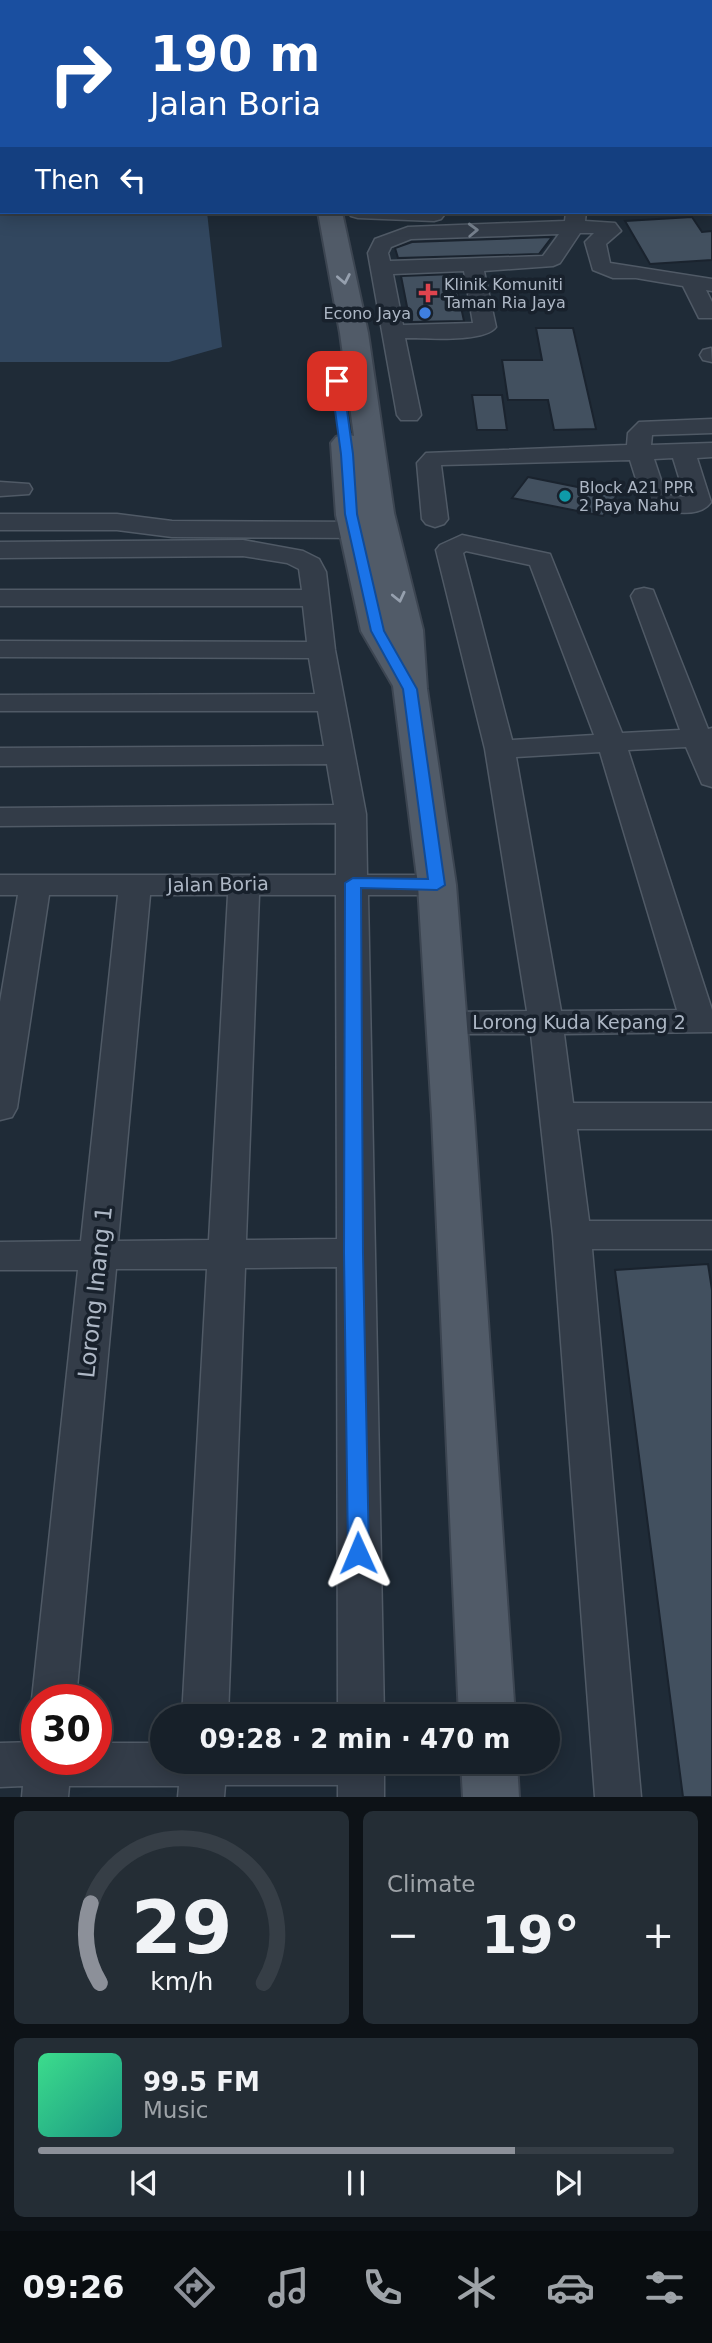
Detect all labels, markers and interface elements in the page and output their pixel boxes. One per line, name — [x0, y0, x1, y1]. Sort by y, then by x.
text: 190 m — [150, 26, 320, 83]
icon: right — [35, 28, 126, 119]
text: Jalan Boria — [150, 85, 321, 123]
icon: left — [114, 161, 152, 199]
text: Then — [35, 165, 100, 195]
one-way arrow — [468, 222, 479, 237]
one-way arrow — [336, 273, 351, 285]
place label: Klinik Komuniti Taman Ria Jaya — [443, 275, 566, 312]
marker: Klinik Komuniti Taman Ria Jaya — [418, 283, 438, 303]
place label: Econo Jaya — [323, 304, 411, 323]
marker: Econo Jaya — [417, 305, 433, 321]
pin — [307, 351, 367, 411]
icon: arrive — [318, 362, 356, 400]
place label: Block A21 PPR 2 Paya Nahu — [579, 478, 694, 515]
marker: Block A21 PPR 2 Paya Nahu — [557, 488, 573, 504]
one-way arrow — [390, 591, 405, 603]
street label: Jalan Boria — [166, 872, 269, 896]
street label: Lorong Kuda Kepang 2 — [472, 1011, 686, 1033]
street label: Lorong Inang 1 — [73, 1205, 117, 1379]
position arrow — [321, 1516, 395, 1590]
speed limit sign: 30 — [21, 1684, 112, 1775]
text: 09:28 · 2 min · 470 m — [200, 1724, 510, 1754]
text: Climate — [387, 1871, 476, 1897]
text: 29 — [131, 1886, 232, 1971]
text: 19° — [481, 1905, 580, 1965]
text: − — [387, 1913, 419, 1957]
text: + — [642, 1913, 674, 1957]
text: km/h — [150, 1967, 213, 1996]
text: 99.5 FM — [143, 2067, 260, 2097]
text: Music — [143, 2097, 208, 2123]
icon: previous — [125, 2164, 163, 2202]
icon: pause — [337, 2164, 375, 2202]
icon: next — [549, 2164, 587, 2202]
icon: directions — [170, 2263, 219, 2312]
icon: music — [264, 2263, 313, 2312]
icon: phone — [358, 2263, 407, 2312]
icon: climate — [452, 2263, 501, 2312]
icon: car — [546, 2263, 595, 2312]
icon: filters — [640, 2263, 689, 2312]
text: 09:26 — [23, 2268, 124, 2306]

